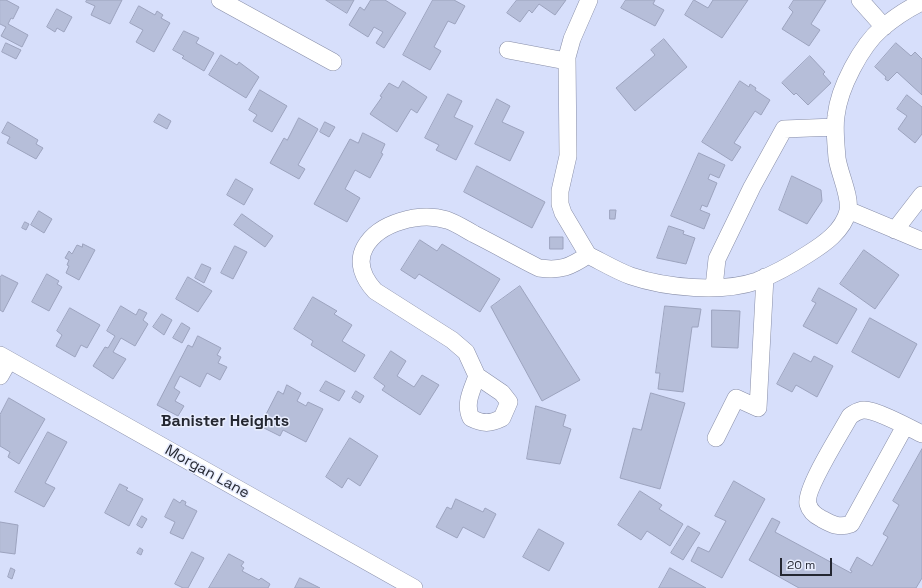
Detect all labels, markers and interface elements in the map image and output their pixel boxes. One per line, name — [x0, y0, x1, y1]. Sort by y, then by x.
district label: Banister Heights — [161, 412, 289, 432]
street label: Morgan Lane — [162, 441, 252, 503]
scale bar — [782, 550, 834, 576]
text: 20 m — [787, 557, 815, 573]

